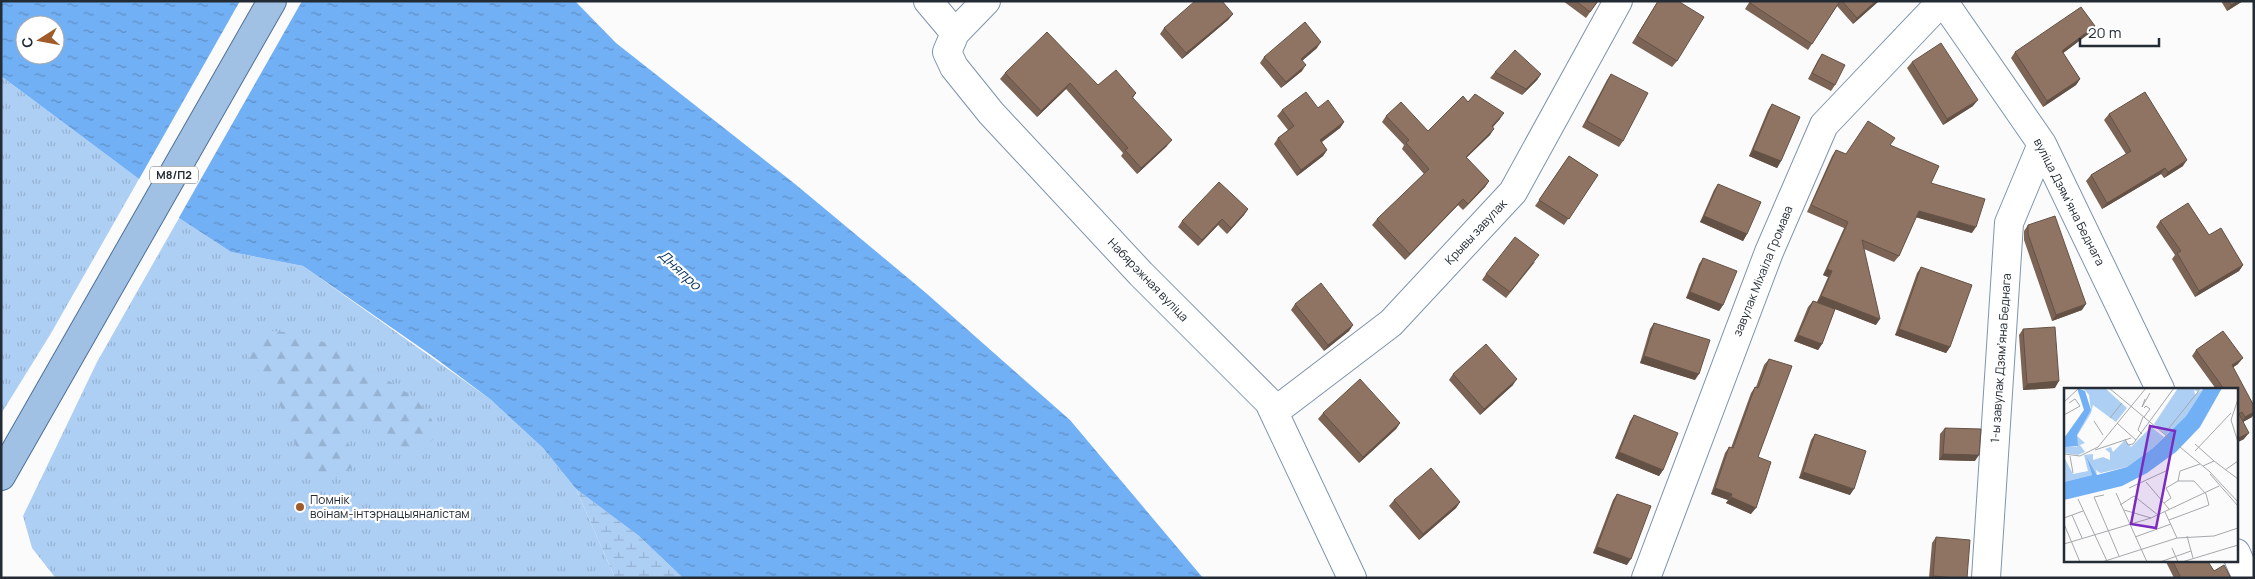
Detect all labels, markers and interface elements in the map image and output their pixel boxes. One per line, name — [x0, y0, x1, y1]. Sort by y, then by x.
north arrow — [15, 15, 65, 65]
scale bar — [2080, 15, 2159, 47]
text: 20 m — [2088, 22, 2121, 43]
text: С — [16, 36, 37, 49]
street label: вуліца Дзямʼяна Беднага — [2030, 135, 2109, 269]
road number: М8/П2 — [150, 166, 198, 184]
street label: Крывы завулак — [1441, 194, 1511, 268]
street label: завулак Міхаіла Громава — [1729, 203, 1797, 339]
street label: Набярэжная вуліца — [1104, 234, 1193, 325]
water label: Дняпро — [655, 245, 706, 294]
street label: 1-ы завулак Дзямʼяна Беднага — [1986, 273, 2015, 443]
inset map — [2064, 388, 2238, 562]
place label: Помнік воінам-інтэрнацыяналістам — [310, 491, 470, 522]
marker: Помнік воінам-інтэрнацыяналістам — [294, 501, 306, 513]

